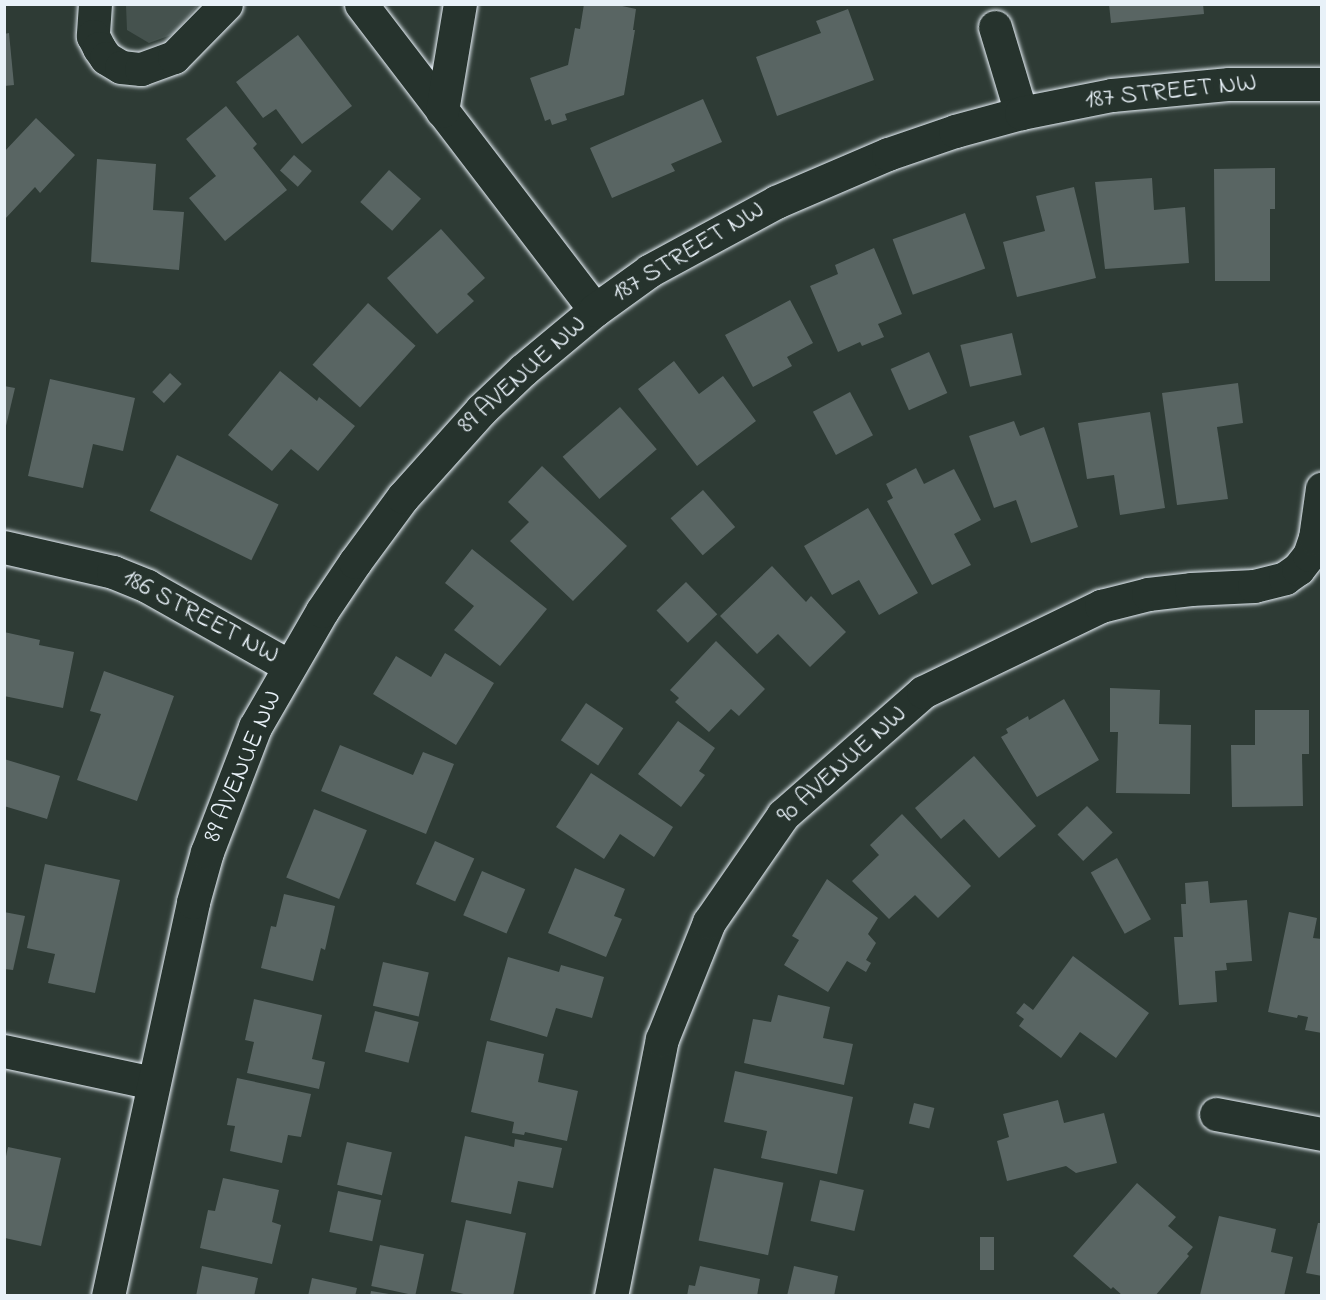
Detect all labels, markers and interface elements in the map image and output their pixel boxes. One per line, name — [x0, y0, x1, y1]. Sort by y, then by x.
street label: 187 STREET NW — [1084, 69, 1258, 117]
street label: 187 STREET NW — [607, 195, 771, 311]
street label: 89 AVENUE NW — [452, 310, 594, 442]
street label: 186 STREET NW — [117, 564, 283, 672]
street label: 89 AVENUE NW — [198, 686, 290, 848]
street label: 90 AVENUE NW — [772, 700, 914, 832]

